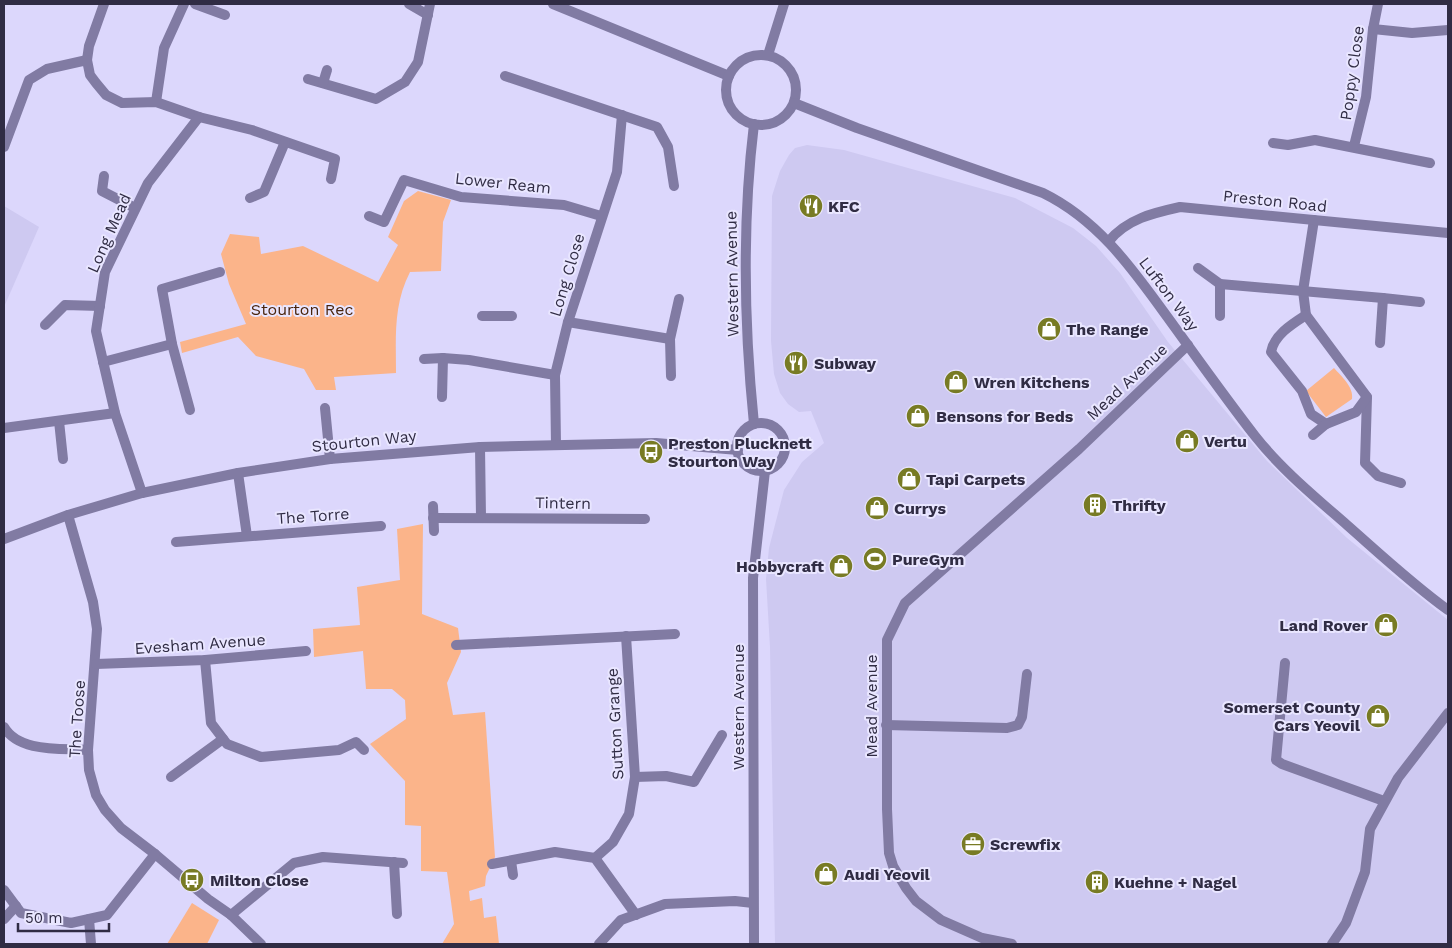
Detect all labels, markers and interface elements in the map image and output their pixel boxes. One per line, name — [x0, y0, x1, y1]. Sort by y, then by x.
street label: Poppy Close — [1336, 24, 1368, 122]
street label: Lower Ream — [454, 169, 552, 197]
street label: Preston Road — [1222, 186, 1328, 216]
street label: Long Mead — [83, 190, 135, 276]
restaurant icon: KFC — [798, 193, 824, 219]
place label: KFC — [828, 197, 860, 216]
street label: Western Avenue — [721, 211, 743, 337]
street label: Long Close — [545, 231, 589, 319]
street label: Lufton Way — [1135, 253, 1203, 335]
park label: Stourton Rec — [251, 300, 353, 319]
shop icon: The Range — [1036, 316, 1062, 342]
place label: The Range — [1066, 320, 1149, 339]
street label: Mead Avenue — [1083, 340, 1171, 424]
restaurant icon: Subway — [783, 350, 809, 376]
place label: Subway — [814, 354, 877, 373]
shop icon: Wren Kitchens — [943, 369, 969, 395]
place label: Wren Kitchens — [974, 373, 1090, 392]
shop icon: Bensons for Beds — [905, 403, 931, 429]
place label: Bensons for Beds — [936, 407, 1074, 426]
street label: Stourton Way — [311, 426, 418, 456]
shop icon: Vertu — [1174, 428, 1200, 454]
place label: Vertu — [1204, 432, 1247, 451]
place label: Preston Plucknett Stourton Way — [668, 434, 812, 471]
bus stop icon: Preston Plucknett Stourton Way — [638, 439, 664, 465]
shop icon: Tapi Carpets — [896, 466, 922, 492]
place label: Tapi Carpets — [926, 470, 1026, 489]
building icon: Thrifty — [1082, 492, 1108, 518]
street label: Tintern — [535, 493, 591, 513]
shop icon: Currys — [864, 495, 890, 521]
place label: Thrifty — [1112, 496, 1167, 515]
place label: Currys — [894, 499, 946, 518]
street label: The Torre — [276, 504, 350, 528]
sports icon: PureGym — [862, 546, 888, 572]
place label: PureGym — [892, 550, 964, 569]
shop icon: Hobbycraft — [828, 553, 854, 579]
place label: Hobbycraft — [736, 557, 824, 576]
shop icon: Land Rover — [1373, 612, 1399, 638]
place label: Land Rover — [1279, 616, 1368, 635]
street label: Evesham Avenue — [134, 630, 266, 658]
street label: Western Avenue — [729, 644, 748, 770]
street label: Mead Avenue — [862, 654, 881, 758]
street label: Sutton Grange — [603, 668, 627, 780]
street label: The Toose — [65, 679, 89, 759]
place label: Somerset County Cars Yeovil — [1224, 698, 1361, 735]
shop icon: Somerset County Cars Yeovil — [1365, 703, 1391, 729]
office icon: Screwfix — [960, 831, 986, 857]
place label: Screwfix — [990, 835, 1061, 854]
shop icon: Audi Yeovil — [813, 861, 839, 887]
place label: Audi Yeovil — [844, 865, 931, 884]
bus stop icon: Milton Close — [179, 867, 205, 893]
building icon: Kuehne + Nagel — [1084, 869, 1110, 895]
place label: Milton Close — [210, 871, 309, 890]
place label: Kuehne + Nagel — [1114, 873, 1237, 892]
scale bar — [18, 900, 109, 932]
text: 50 m — [25, 909, 62, 927]

